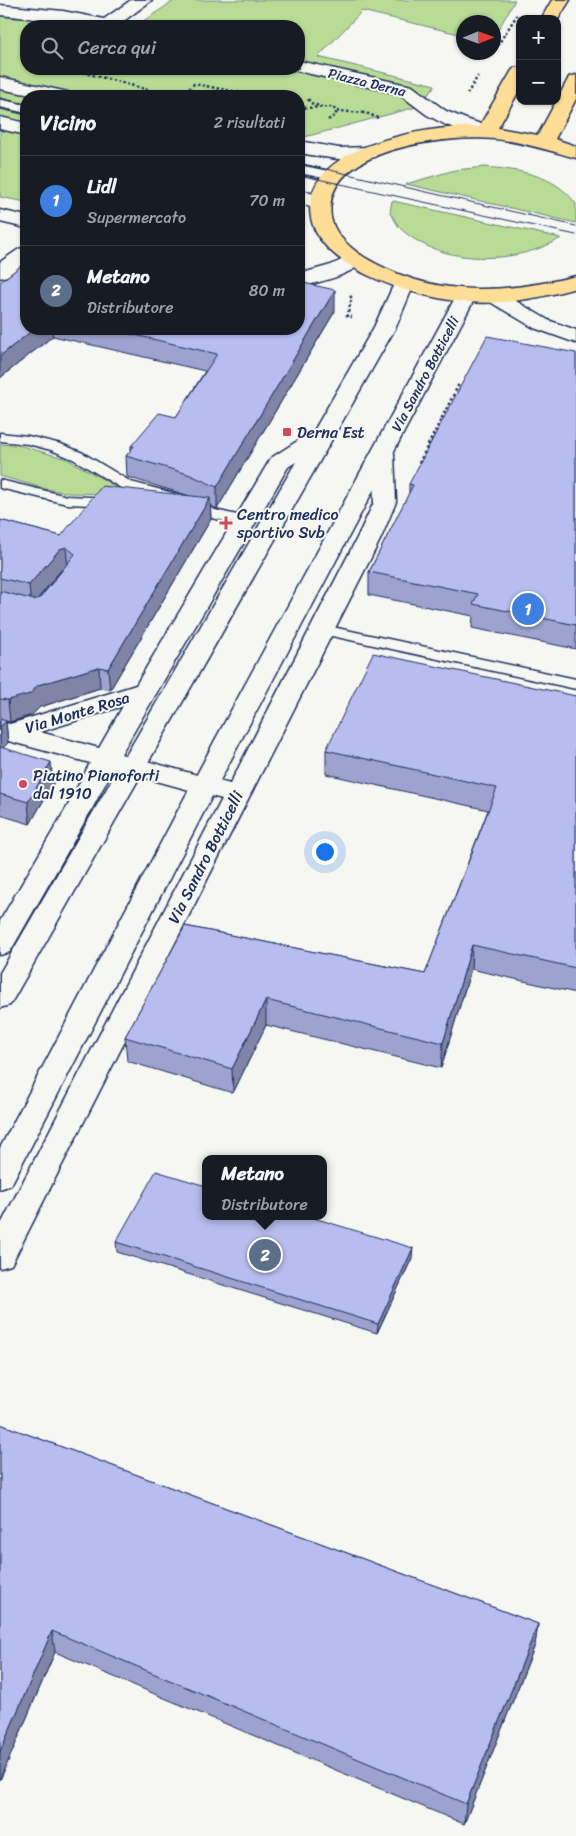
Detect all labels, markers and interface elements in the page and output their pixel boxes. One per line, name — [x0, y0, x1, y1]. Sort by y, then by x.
north arrow — [456, 15, 501, 60]
map controls — [516, 15, 561, 105]
button: + — [516, 15, 561, 60]
search box — [20, 20, 305, 75]
text: Cerca qui — [78, 31, 156, 64]
icon: search — [38, 34, 66, 62]
button: − — [516, 60, 561, 105]
street label: Piazza Derna — [325, 61, 409, 104]
text: Vicino — [40, 104, 96, 142]
text: 2 risultati — [214, 108, 285, 137]
text: Lidl — [87, 170, 116, 203]
text: 1 — [53, 186, 59, 215]
text: 70 m — [249, 186, 285, 215]
text: Supermercato — [87, 203, 186, 232]
text: Metano — [87, 260, 150, 293]
text: 2 — [51, 276, 61, 305]
text: 80 m — [249, 276, 285, 305]
text: Distributore — [87, 293, 174, 322]
street label: Via Sandro Botticelli — [384, 311, 467, 436]
place label: Derna Est — [297, 418, 365, 447]
marker: Derna Est — [281, 426, 293, 438]
place label: Centro medico sportivo Svb — [236, 500, 339, 547]
marker: Centro medico sportivo Svb — [219, 516, 233, 530]
pin: 1 — [512, 590, 544, 628]
street label: Via Monte Rosa — [21, 683, 133, 742]
place label: Piatino Pianoforti dal 1910 — [33, 761, 160, 808]
marker: Piatino Pianoforti dal 1910 — [17, 778, 29, 790]
street label: Via Sandro Botticelli — [159, 785, 252, 929]
your location — [312, 839, 338, 865]
popup — [202, 1155, 327, 1220]
text: Metano — [221, 1157, 284, 1190]
text: Distributore — [221, 1190, 308, 1219]
pin: 2 — [249, 1236, 281, 1274]

